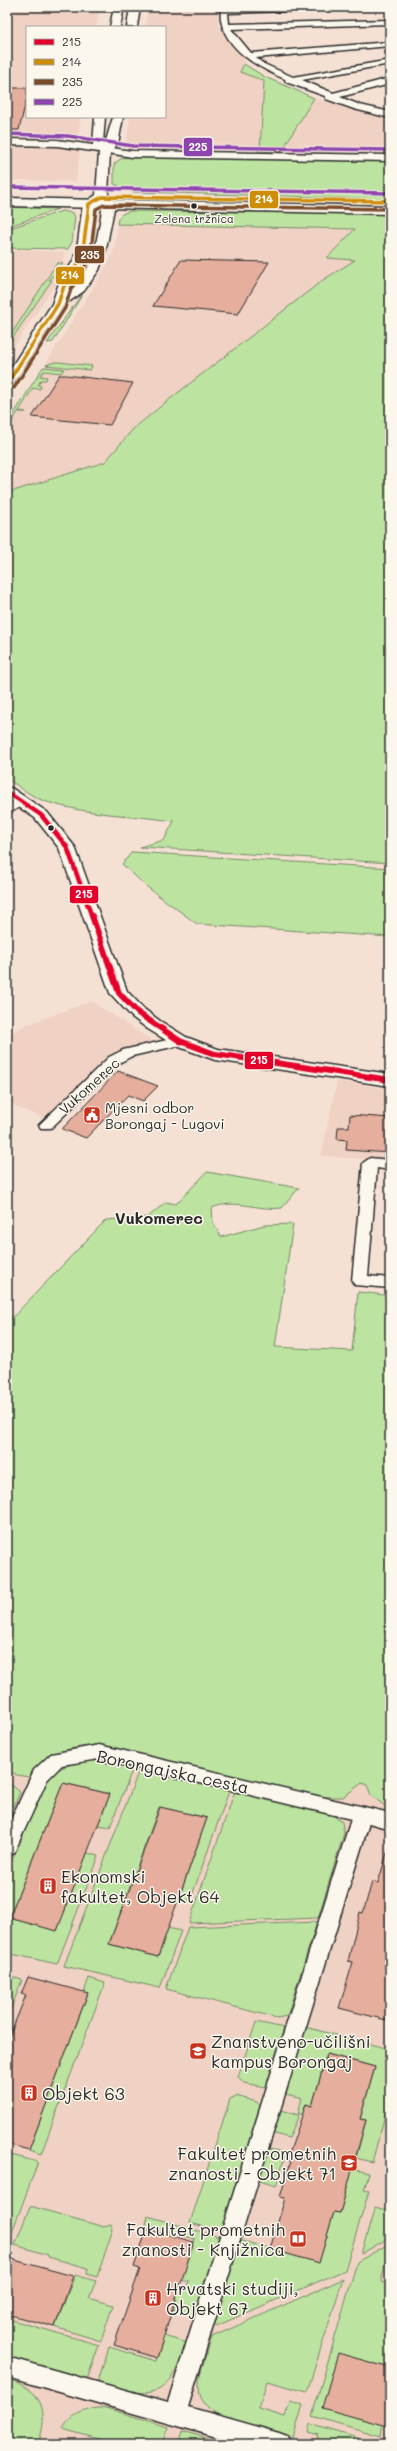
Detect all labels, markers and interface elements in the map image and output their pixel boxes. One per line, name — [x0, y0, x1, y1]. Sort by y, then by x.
legend — [26, 26, 166, 118]
text: 215 — [62, 33, 81, 49]
text: 214 — [62, 53, 81, 69]
text: 235 — [62, 73, 83, 89]
text: 225 — [62, 93, 82, 109]
line badge: 225 — [183, 137, 213, 157]
text: 225 — [189, 139, 208, 154]
line badge: 214 — [249, 190, 279, 209]
text: 214 — [255, 191, 273, 206]
marker: Zelena tržnica — [189, 201, 199, 211]
place label: Zelena tržnica — [154, 211, 234, 226]
line badge: 235 — [74, 245, 105, 264]
text: 235 — [80, 247, 100, 262]
line badge: 214 — [55, 266, 85, 285]
text: 214 — [61, 267, 79, 282]
unlabelled marker — [46, 823, 56, 833]
line badge: 215 — [69, 885, 99, 904]
text: 215 — [75, 886, 93, 901]
line badge: 215 — [244, 1051, 274, 1070]
text: 215 — [250, 1052, 268, 1067]
street label: Vukomerec — [54, 1053, 124, 1119]
place label: Mjesni odbor Borongaj - Lugovi — [105, 1098, 225, 1133]
public building icon: Mjesni odbor Borongaj - Lugovi — [82, 1105, 102, 1125]
district label: Vukomerec — [115, 1207, 203, 1228]
street label: Borongajska cesta — [95, 1744, 251, 1798]
place label: Ekonomski fakultet, Objekt 64 — [61, 1865, 220, 1907]
building icon: Ekonomski fakultet, Objekt 64 — [38, 1876, 58, 1896]
place label: Znanstveno-učilišni kampus Borongaj — [211, 2030, 371, 2072]
school or university icon: Znanstveno-učilišni kampus Borongaj — [188, 2041, 208, 2061]
place label: Objekt 63 — [42, 2082, 125, 2104]
building icon: Objekt 63 — [19, 2083, 39, 2103]
place label: Fakultet prometnih znanosti - Objekt 71 — [169, 2142, 336, 2184]
school or university icon: Fakultet prometnih znanosti - Objekt 71 — [339, 2153, 359, 2173]
place label: Fakultet prometnih znanosti - Knjižnica — [122, 2218, 285, 2260]
library icon: Fakultet prometnih znanosti - Knjižnica — [288, 2229, 308, 2249]
place label: Hrvatski studiji, Objekt 67 — [166, 2277, 299, 2319]
building icon: Hrvatski studiji, Objekt 67 — [143, 2288, 163, 2308]

